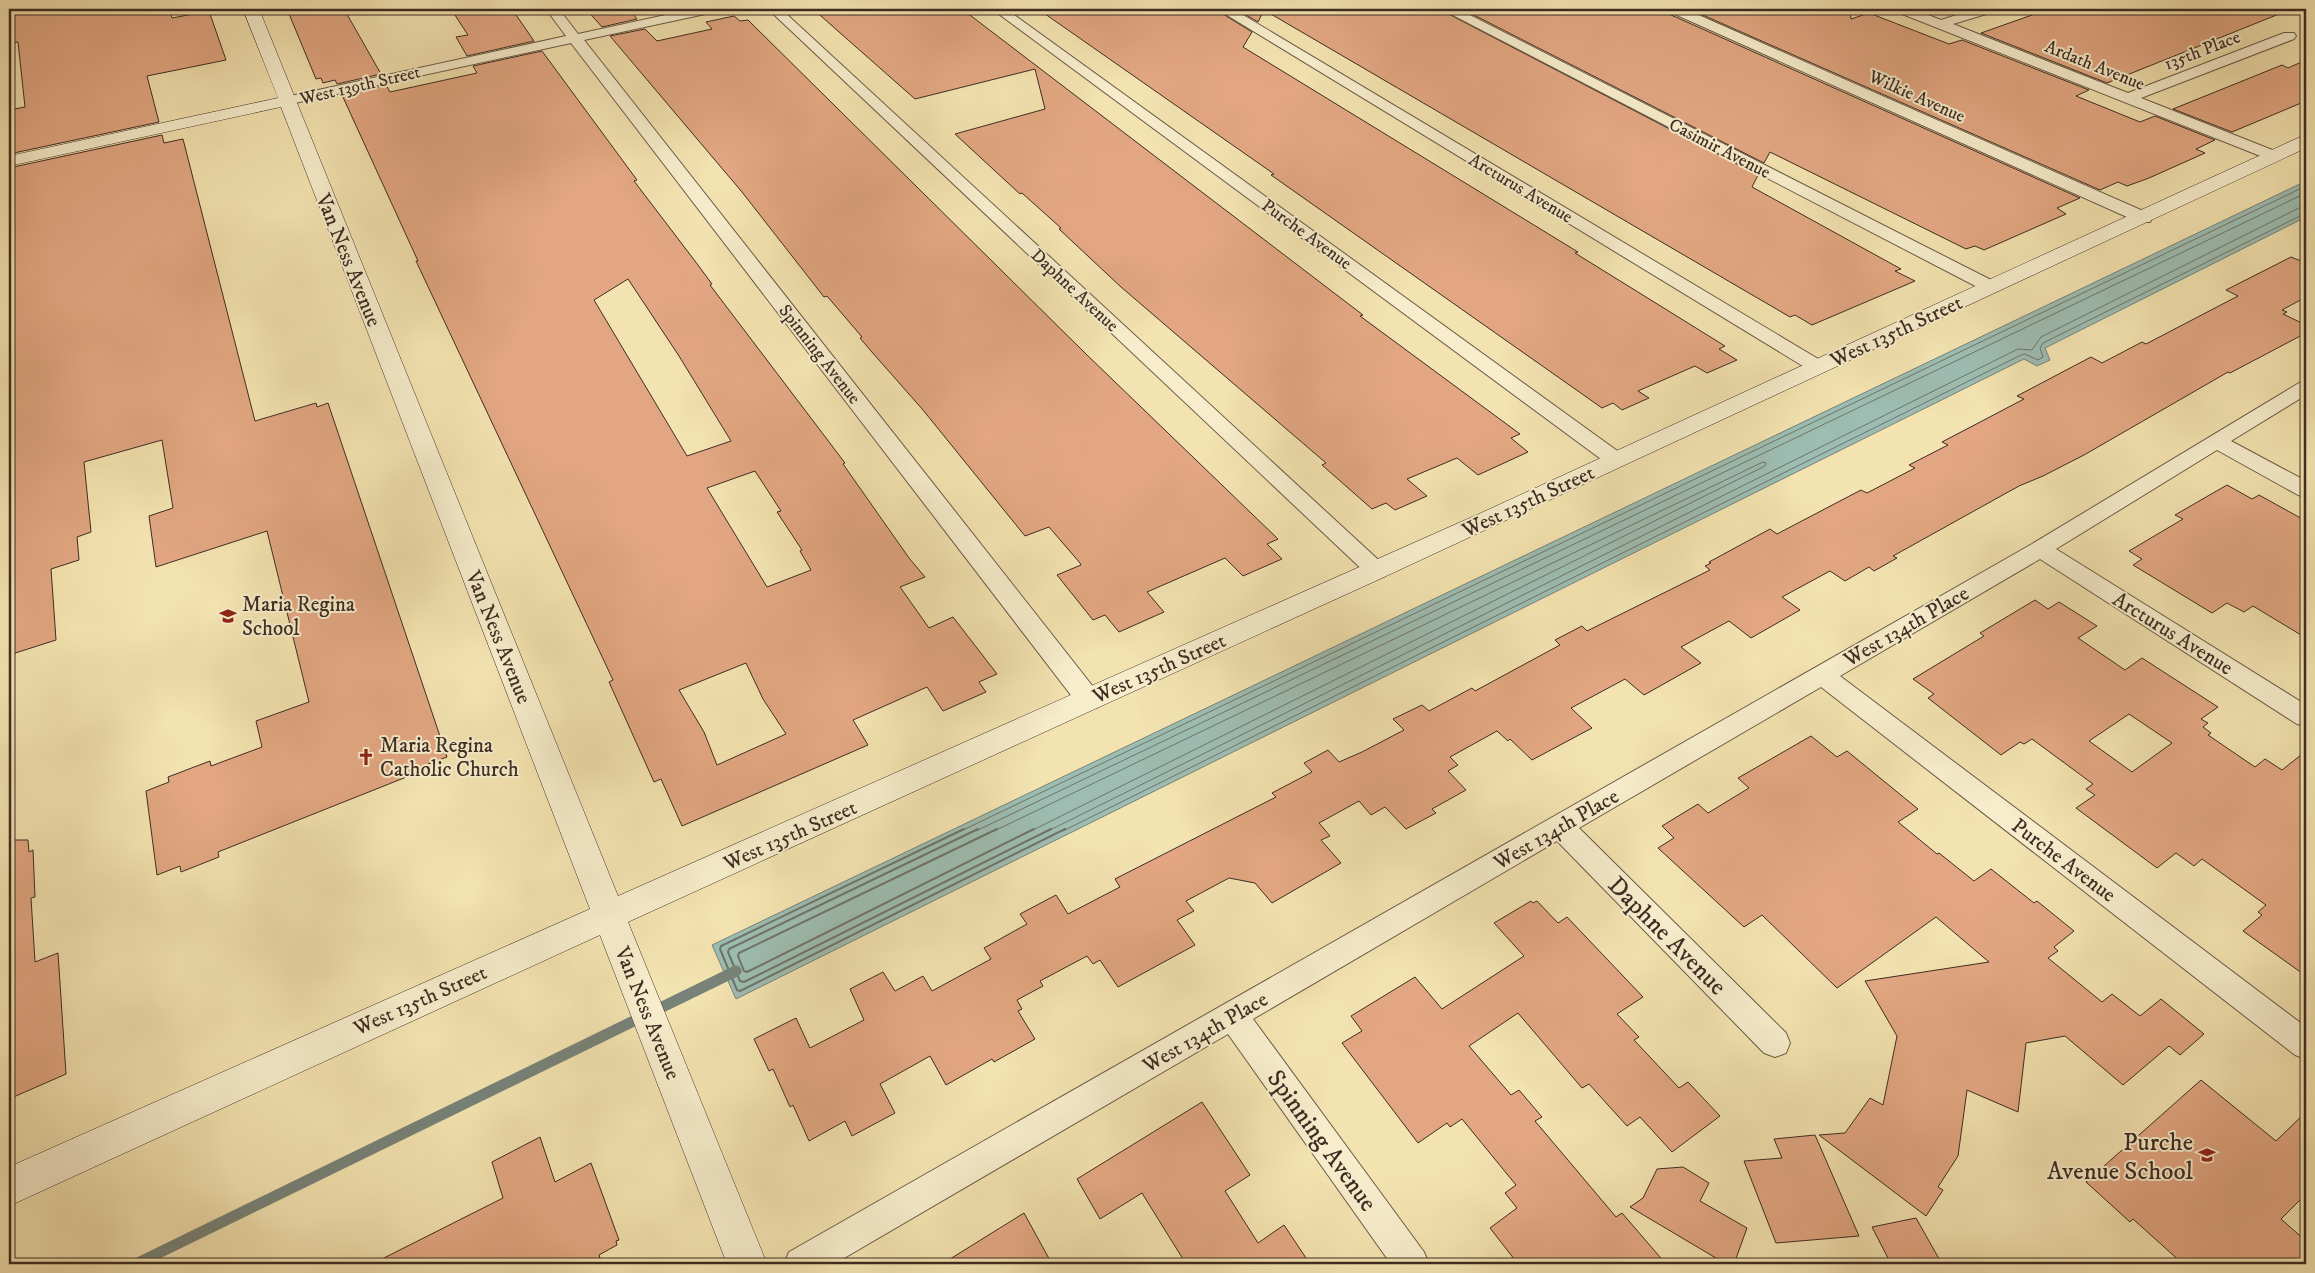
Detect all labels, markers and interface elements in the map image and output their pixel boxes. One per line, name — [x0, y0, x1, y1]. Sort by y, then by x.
street label: 135th Place — [2161, 26, 2244, 76]
street label: Ardath Avenue — [2042, 36, 2148, 96]
street label: West 139th Street — [297, 61, 423, 111]
street label: Wilkie Avenue — [1864, 65, 1968, 128]
street label: Casimir Avenue — [1665, 114, 1774, 184]
street label: Arcturus Avenue — [1464, 149, 1576, 229]
street label: Van Ness Avenue — [309, 189, 387, 331]
street label: Purche Avenue — [1257, 195, 1356, 275]
street label: Daphne Avenue — [1026, 244, 1123, 337]
street label: West 135th Street — [1825, 290, 1967, 374]
street label: Spinning Avenue — [773, 300, 865, 409]
street label: West 135th Street — [1457, 460, 1599, 544]
street label: Van Ness Avenue — [459, 566, 537, 708]
street label: West 134th Place — [1838, 580, 1974, 674]
street label: Arcturus Avenue — [2107, 587, 2238, 681]
place label: Maria Regina School — [242, 592, 355, 642]
school or university icon: Maria Regina School — [218, 606, 238, 626]
street label: West 135th Street — [1088, 628, 1230, 710]
place label: Maria Regina Catholic Church — [380, 733, 519, 783]
church icon: Maria Regina Catholic Church — [356, 747, 376, 767]
street label: West 134th Place — [1488, 783, 1624, 877]
street label: West 135th Street — [719, 795, 861, 877]
street label: Purche Avenue — [2006, 813, 2121, 909]
street label: Daphne Avenue — [1601, 870, 1733, 1002]
street label: Van Ness Avenue — [608, 942, 686, 1084]
street label: West 135th Street — [349, 960, 491, 1042]
street label: West 134th Place — [1137, 986, 1273, 1080]
street label: Spinning Avenue — [1260, 1064, 1384, 1218]
place label: Purche Avenue School — [2047, 1127, 2193, 1187]
school or university icon: Purche Avenue School — [2197, 1145, 2217, 1165]

